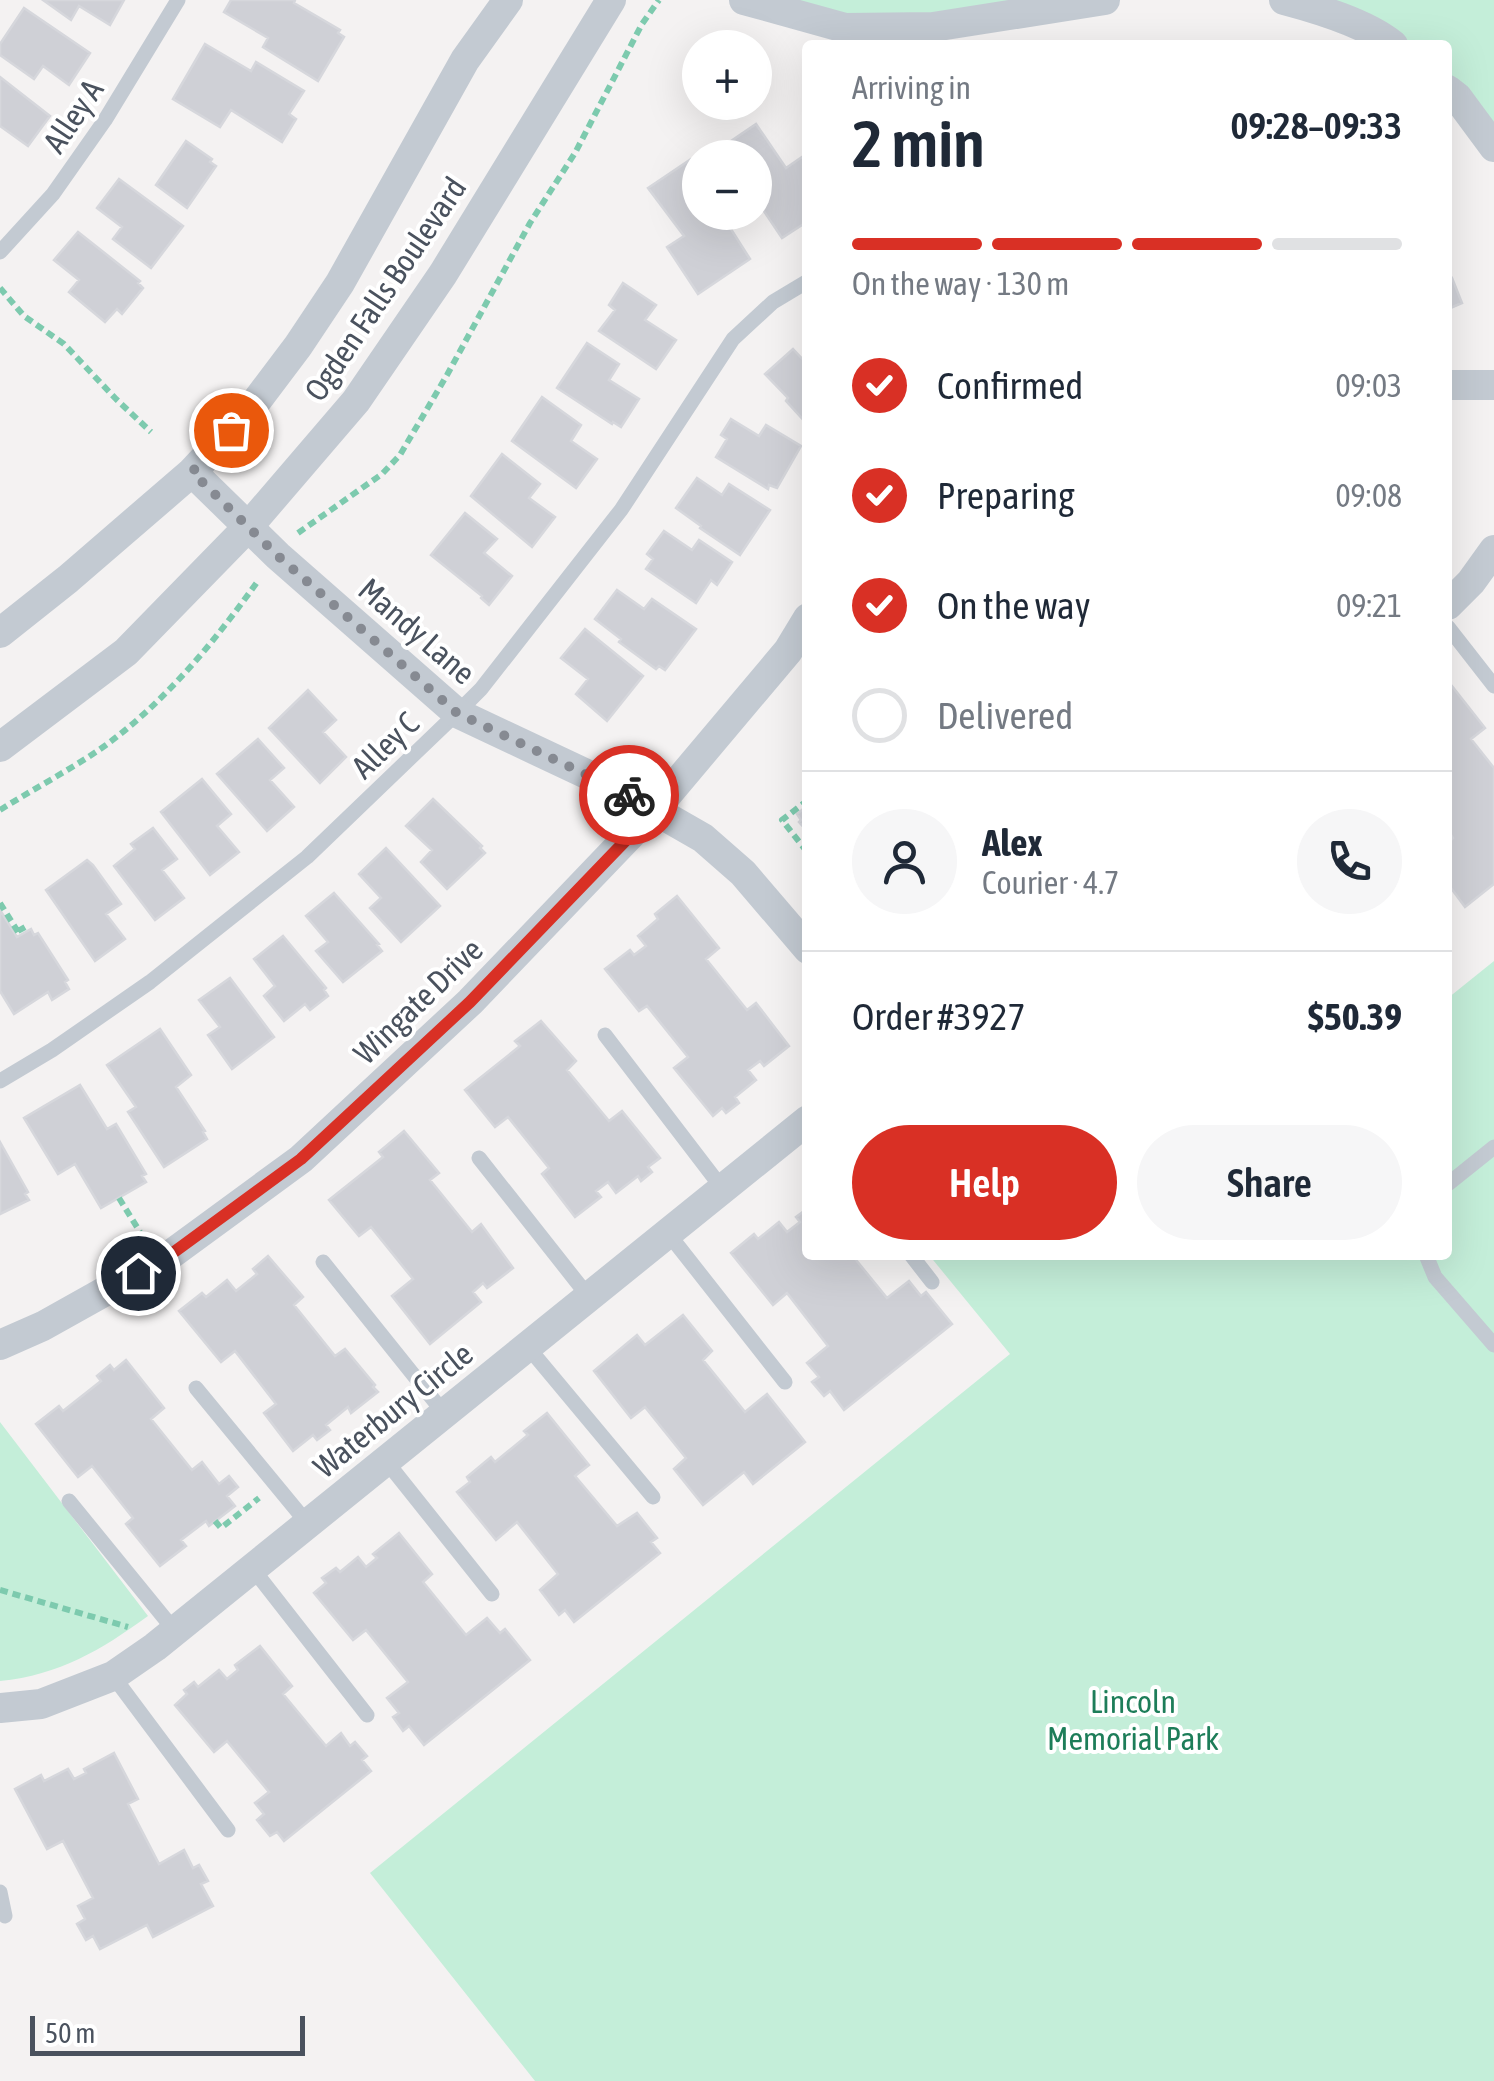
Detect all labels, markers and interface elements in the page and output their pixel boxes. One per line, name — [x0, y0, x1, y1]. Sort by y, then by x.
map controls — [682, 30, 772, 230]
button: + — [682, 30, 772, 120]
text: Arriving in — [852, 69, 971, 106]
street label: Alley A — [35, 72, 111, 159]
text: 09:28–09:33 — [1230, 104, 1402, 147]
text: 2 min — [852, 106, 985, 181]
button: − — [682, 140, 772, 230]
street label: Ogden Falls Boulevard — [297, 170, 473, 408]
text: On the way · 130 m — [852, 265, 1069, 302]
icon: check — [852, 358, 907, 413]
text: Confirmed — [937, 364, 1083, 407]
text: 09:03 — [1336, 367, 1402, 404]
pin — [189, 388, 274, 473]
icon: bag — [204, 403, 259, 458]
icon: check — [852, 468, 907, 523]
text: Preparing — [937, 474, 1075, 517]
text: 09:08 — [1336, 477, 1402, 514]
street label: Mandy Lane — [351, 570, 483, 692]
icon: check — [852, 578, 907, 633]
text: On the way — [937, 584, 1090, 627]
text: 09:21 — [1336, 587, 1402, 624]
text: Delivered — [937, 694, 1073, 737]
street label: Alley C — [344, 704, 426, 786]
courier — [579, 745, 679, 845]
icon: bike — [602, 768, 657, 823]
button: person — [852, 809, 957, 914]
button: phone — [1297, 809, 1402, 914]
text: Alex — [982, 821, 1043, 864]
text: Courier · 4.7 — [982, 864, 1119, 901]
street label: Wingate Drive — [346, 931, 490, 1071]
text: Order #3927 — [852, 995, 1025, 1038]
text: $50.39 — [1308, 995, 1402, 1038]
button: Help — [852, 1125, 1117, 1240]
button: Share — [1137, 1125, 1402, 1240]
pin — [96, 1231, 181, 1316]
icon: home — [111, 1246, 166, 1301]
street label: Waterbury Circle — [306, 1335, 480, 1485]
park label: Lincoln Memorial Park — [1047, 1683, 1219, 1757]
scale bar — [30, 2011, 305, 2056]
text: 50 m — [45, 2017, 95, 2049]

